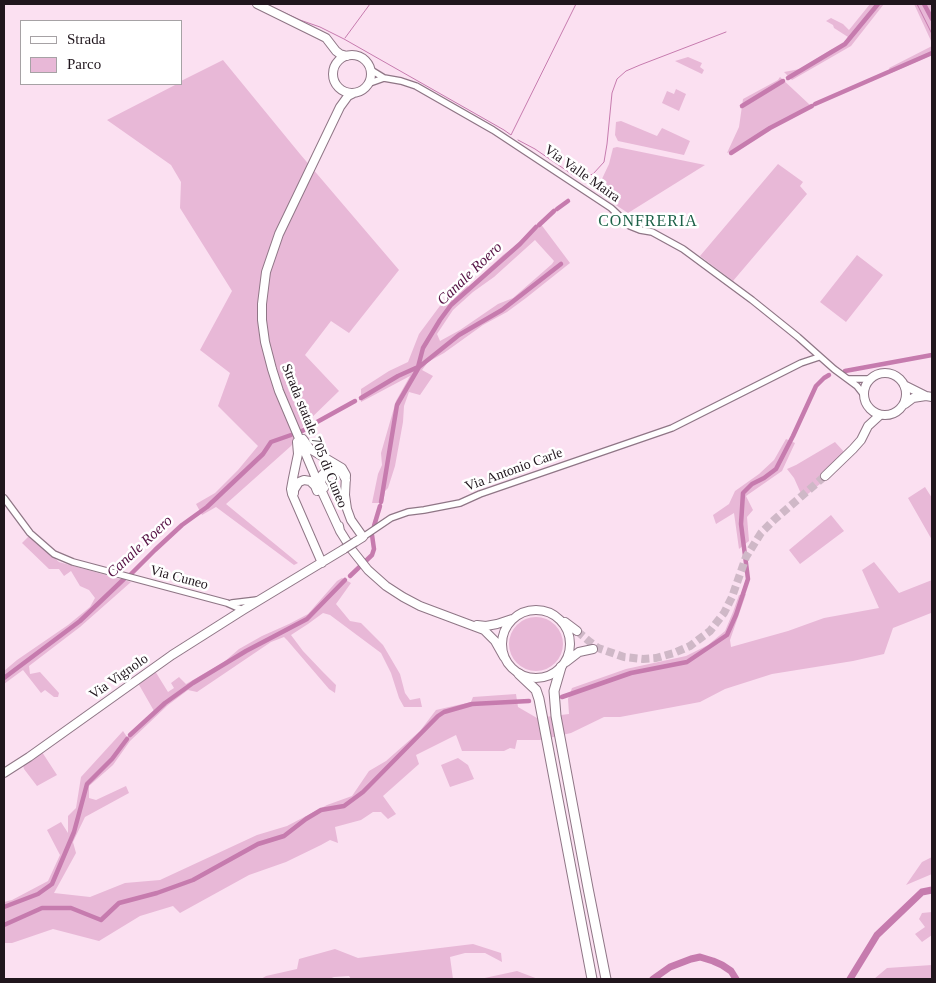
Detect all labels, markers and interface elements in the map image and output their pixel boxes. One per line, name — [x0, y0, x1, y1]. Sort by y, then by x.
legend — [20, 20, 182, 85]
text: Strada — [67, 31, 105, 47]
text: Parco — [67, 56, 101, 72]
street label: Via Valle Maira — [541, 142, 623, 206]
district label: CONFRERIA — [597, 212, 699, 232]
water label: Canale Roero — [434, 239, 506, 309]
street label: Strada statale 705 di Cuneo — [277, 361, 351, 511]
street label: Via Antonio Carle — [463, 445, 565, 495]
water label: Canale Roero — [103, 512, 177, 582]
street label: Via Cuneo — [148, 562, 210, 594]
street label: Via Vignolo — [86, 651, 152, 703]

